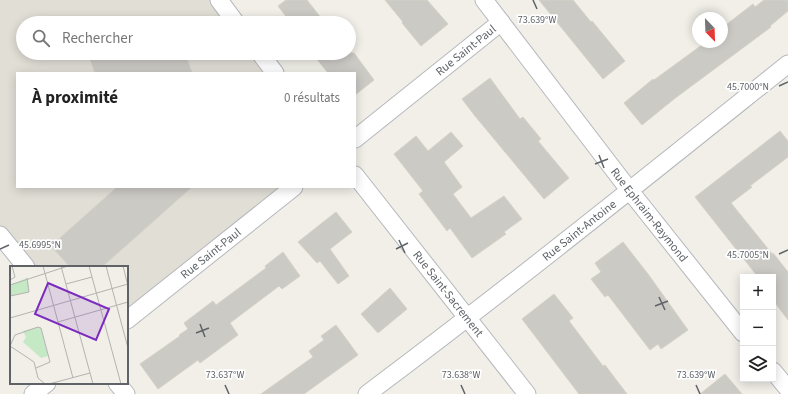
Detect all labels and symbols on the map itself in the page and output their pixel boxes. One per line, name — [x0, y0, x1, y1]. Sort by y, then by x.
north arrow — [692, 12, 728, 48]
text: 73.639°W — [518, 13, 556, 27]
street label: Rue Saint-Paul — [432, 21, 500, 80]
text: 45.7000°N — [727, 80, 769, 94]
street label: Rue Ephraim-Raymond — [606, 164, 691, 266]
street label: Rue Saint-Antoine — [539, 196, 620, 265]
street label: Rue Saint-Paul — [177, 224, 245, 283]
text: 45.6995°N — [19, 238, 61, 252]
street label: Rue Saint-Sacrement — [409, 247, 487, 341]
text: 45.7005°N — [727, 248, 769, 262]
inset map — [10, 266, 128, 384]
text: 73.637°W — [206, 368, 244, 382]
text: 73.638°W — [442, 368, 480, 382]
text: 73.639°W — [677, 368, 715, 382]

